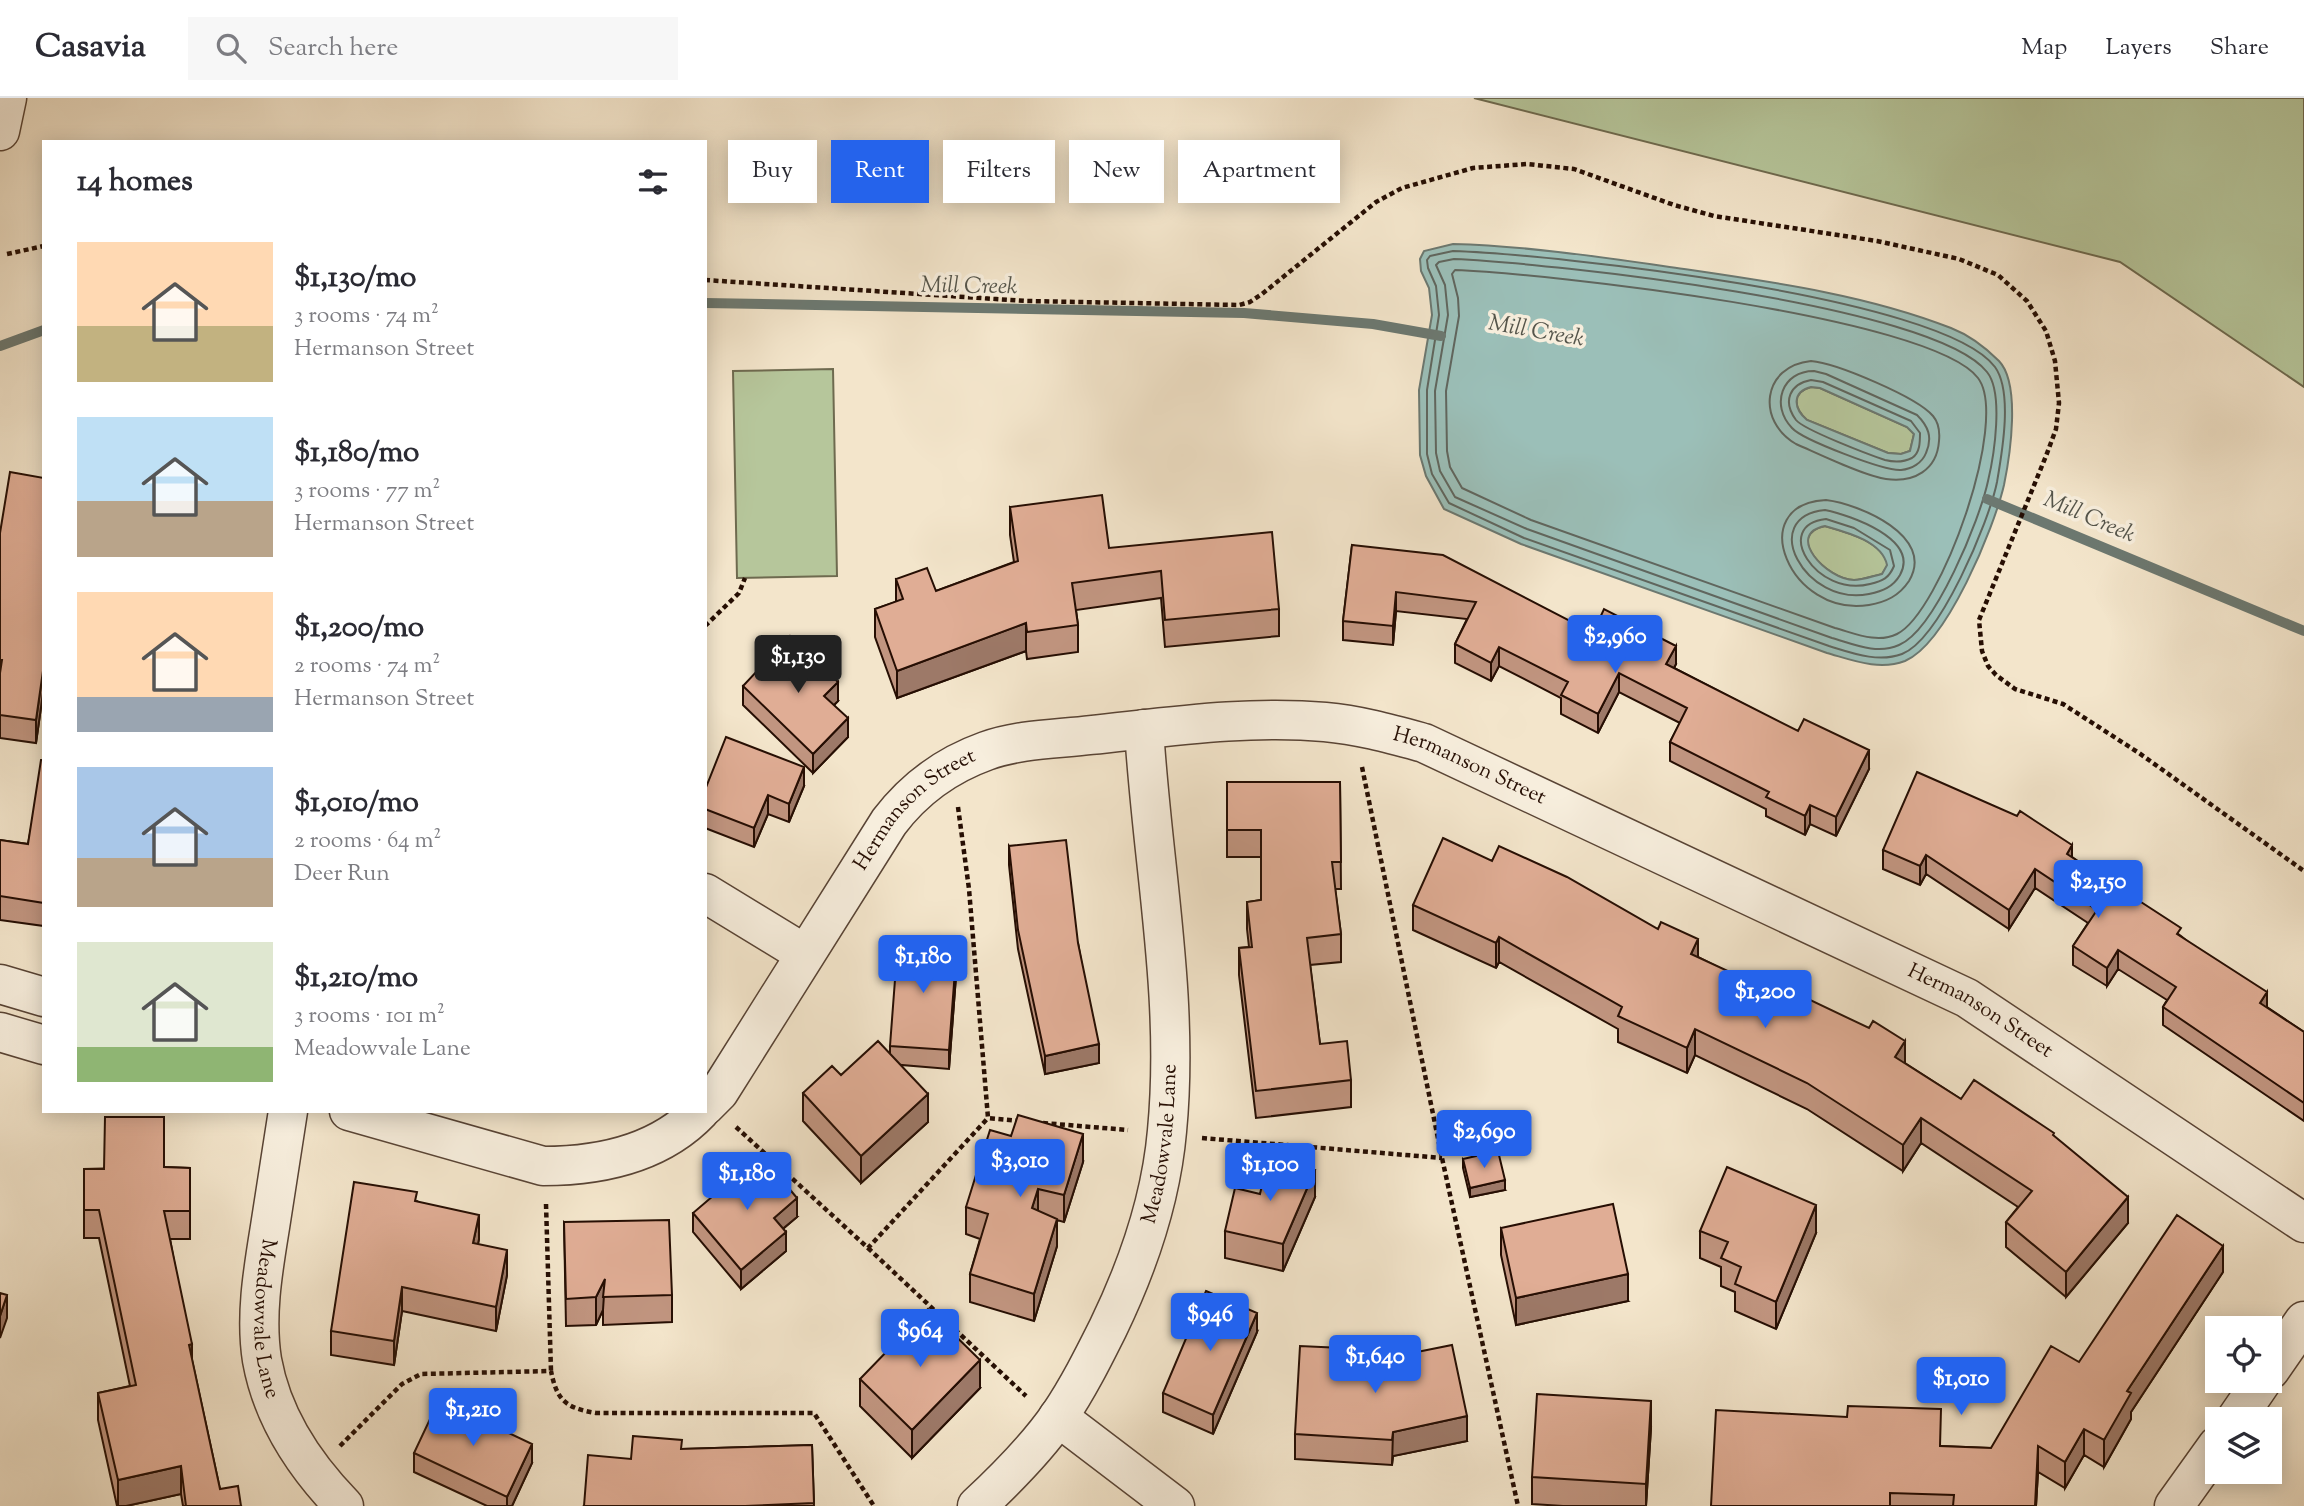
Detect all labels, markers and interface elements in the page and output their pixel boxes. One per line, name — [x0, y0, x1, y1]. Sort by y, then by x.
search box — [188, 17, 678, 80]
text: Casavia — [35, 24, 146, 72]
icon: search — [212, 29, 250, 67]
text: Search here — [268, 30, 398, 67]
text: Map — [2021, 31, 2067, 65]
text: Layers — [2105, 31, 2172, 65]
text: Share — [2210, 31, 2269, 65]
chip: Buy — [728, 140, 817, 203]
chip: Rent — [831, 140, 929, 203]
chip: Filters — [943, 140, 1055, 203]
chip: New — [1069, 140, 1164, 203]
chip: Apartment — [1178, 140, 1340, 203]
text: 14 homes — [77, 161, 193, 204]
icon: filters — [634, 163, 672, 201]
text: $1,130/mo — [294, 257, 416, 300]
icon: home — [133, 270, 217, 354]
water label: Mill Creek — [920, 270, 1018, 304]
text: 3 rooms · 74 m² — [294, 300, 439, 333]
water label: Mill Creek — [1486, 307, 1586, 357]
text: Hermanson Street — [294, 333, 474, 366]
text: $1,180/mo — [294, 432, 420, 475]
icon: home — [133, 445, 217, 529]
text: 3 rooms · 77 m² — [294, 475, 440, 508]
water label: Mill Creek — [2038, 484, 2140, 552]
text: Hermanson Street — [294, 508, 474, 541]
text: $1,200/mo — [294, 607, 424, 650]
pin: $2,960 — [1558, 616, 1672, 675]
icon: home — [133, 620, 217, 704]
text: $2,960 — [1583, 621, 1647, 654]
pin: $1,130 — [741, 636, 855, 695]
text: $1,130 — [771, 641, 825, 674]
text: 2 rooms · 74 m² — [294, 650, 440, 683]
text: Hermanson Street — [294, 683, 474, 716]
street label: Hermanson Street — [1389, 720, 1551, 813]
street label: Hermanson Street — [847, 742, 981, 877]
text: $1,010/mo — [294, 782, 419, 825]
icon: home — [133, 795, 217, 879]
text: 2 rooms · 64 m² — [294, 825, 441, 858]
text: Deer Run — [294, 858, 390, 891]
pin: $2,150 — [2041, 860, 2155, 920]
text: $2,150 — [2070, 866, 2126, 899]
pin: $1,180 — [866, 936, 980, 995]
text: $1,180 — [894, 941, 952, 974]
text: $1,210/mo — [294, 957, 418, 1000]
street label: Hermanson Street — [1902, 957, 2059, 1066]
icon: home — [133, 970, 217, 1054]
pin: $1,200 — [1708, 970, 1822, 1030]
text: $1,200 — [1735, 976, 1795, 1009]
text: 3 rooms · 101 m² — [294, 1000, 445, 1033]
text: Meadowvale Lane — [294, 1033, 471, 1066]
street label: Meadowvale Lane — [1135, 1064, 1185, 1227]
pin: $2,690 — [1427, 1110, 1541, 1170]
text: $2,690 — [1452, 1116, 1516, 1149]
pin: $3,010 — [963, 1140, 1077, 1199]
pin: $1,100 — [1213, 1144, 1327, 1203]
text: $3,010 — [991, 1145, 1049, 1178]
text: $1,100 — [1241, 1149, 1299, 1182]
pin: $1,180 — [690, 1152, 804, 1212]
text: $1,180 — [718, 1158, 776, 1191]
street label: Meadowvale Lane — [244, 1236, 287, 1403]
pin: $946 — [1169, 1294, 1251, 1353]
text: $946 — [1187, 1299, 1233, 1332]
pin: $964 — [879, 1310, 961, 1369]
text: $964 — [897, 1315, 943, 1348]
map controls — [2205, 1316, 2282, 1484]
button: locate — [2205, 1316, 2282, 1393]
pin: $1,640 — [1318, 1336, 1432, 1395]
text: $1,640 — [1345, 1341, 1405, 1374]
pin: $1,010 — [1904, 1358, 2018, 1417]
text: $1,010 — [1933, 1363, 1989, 1396]
pin: $1,210 — [416, 1388, 530, 1448]
text: $1,210 — [445, 1394, 501, 1427]
button: layers — [2205, 1407, 2282, 1484]

